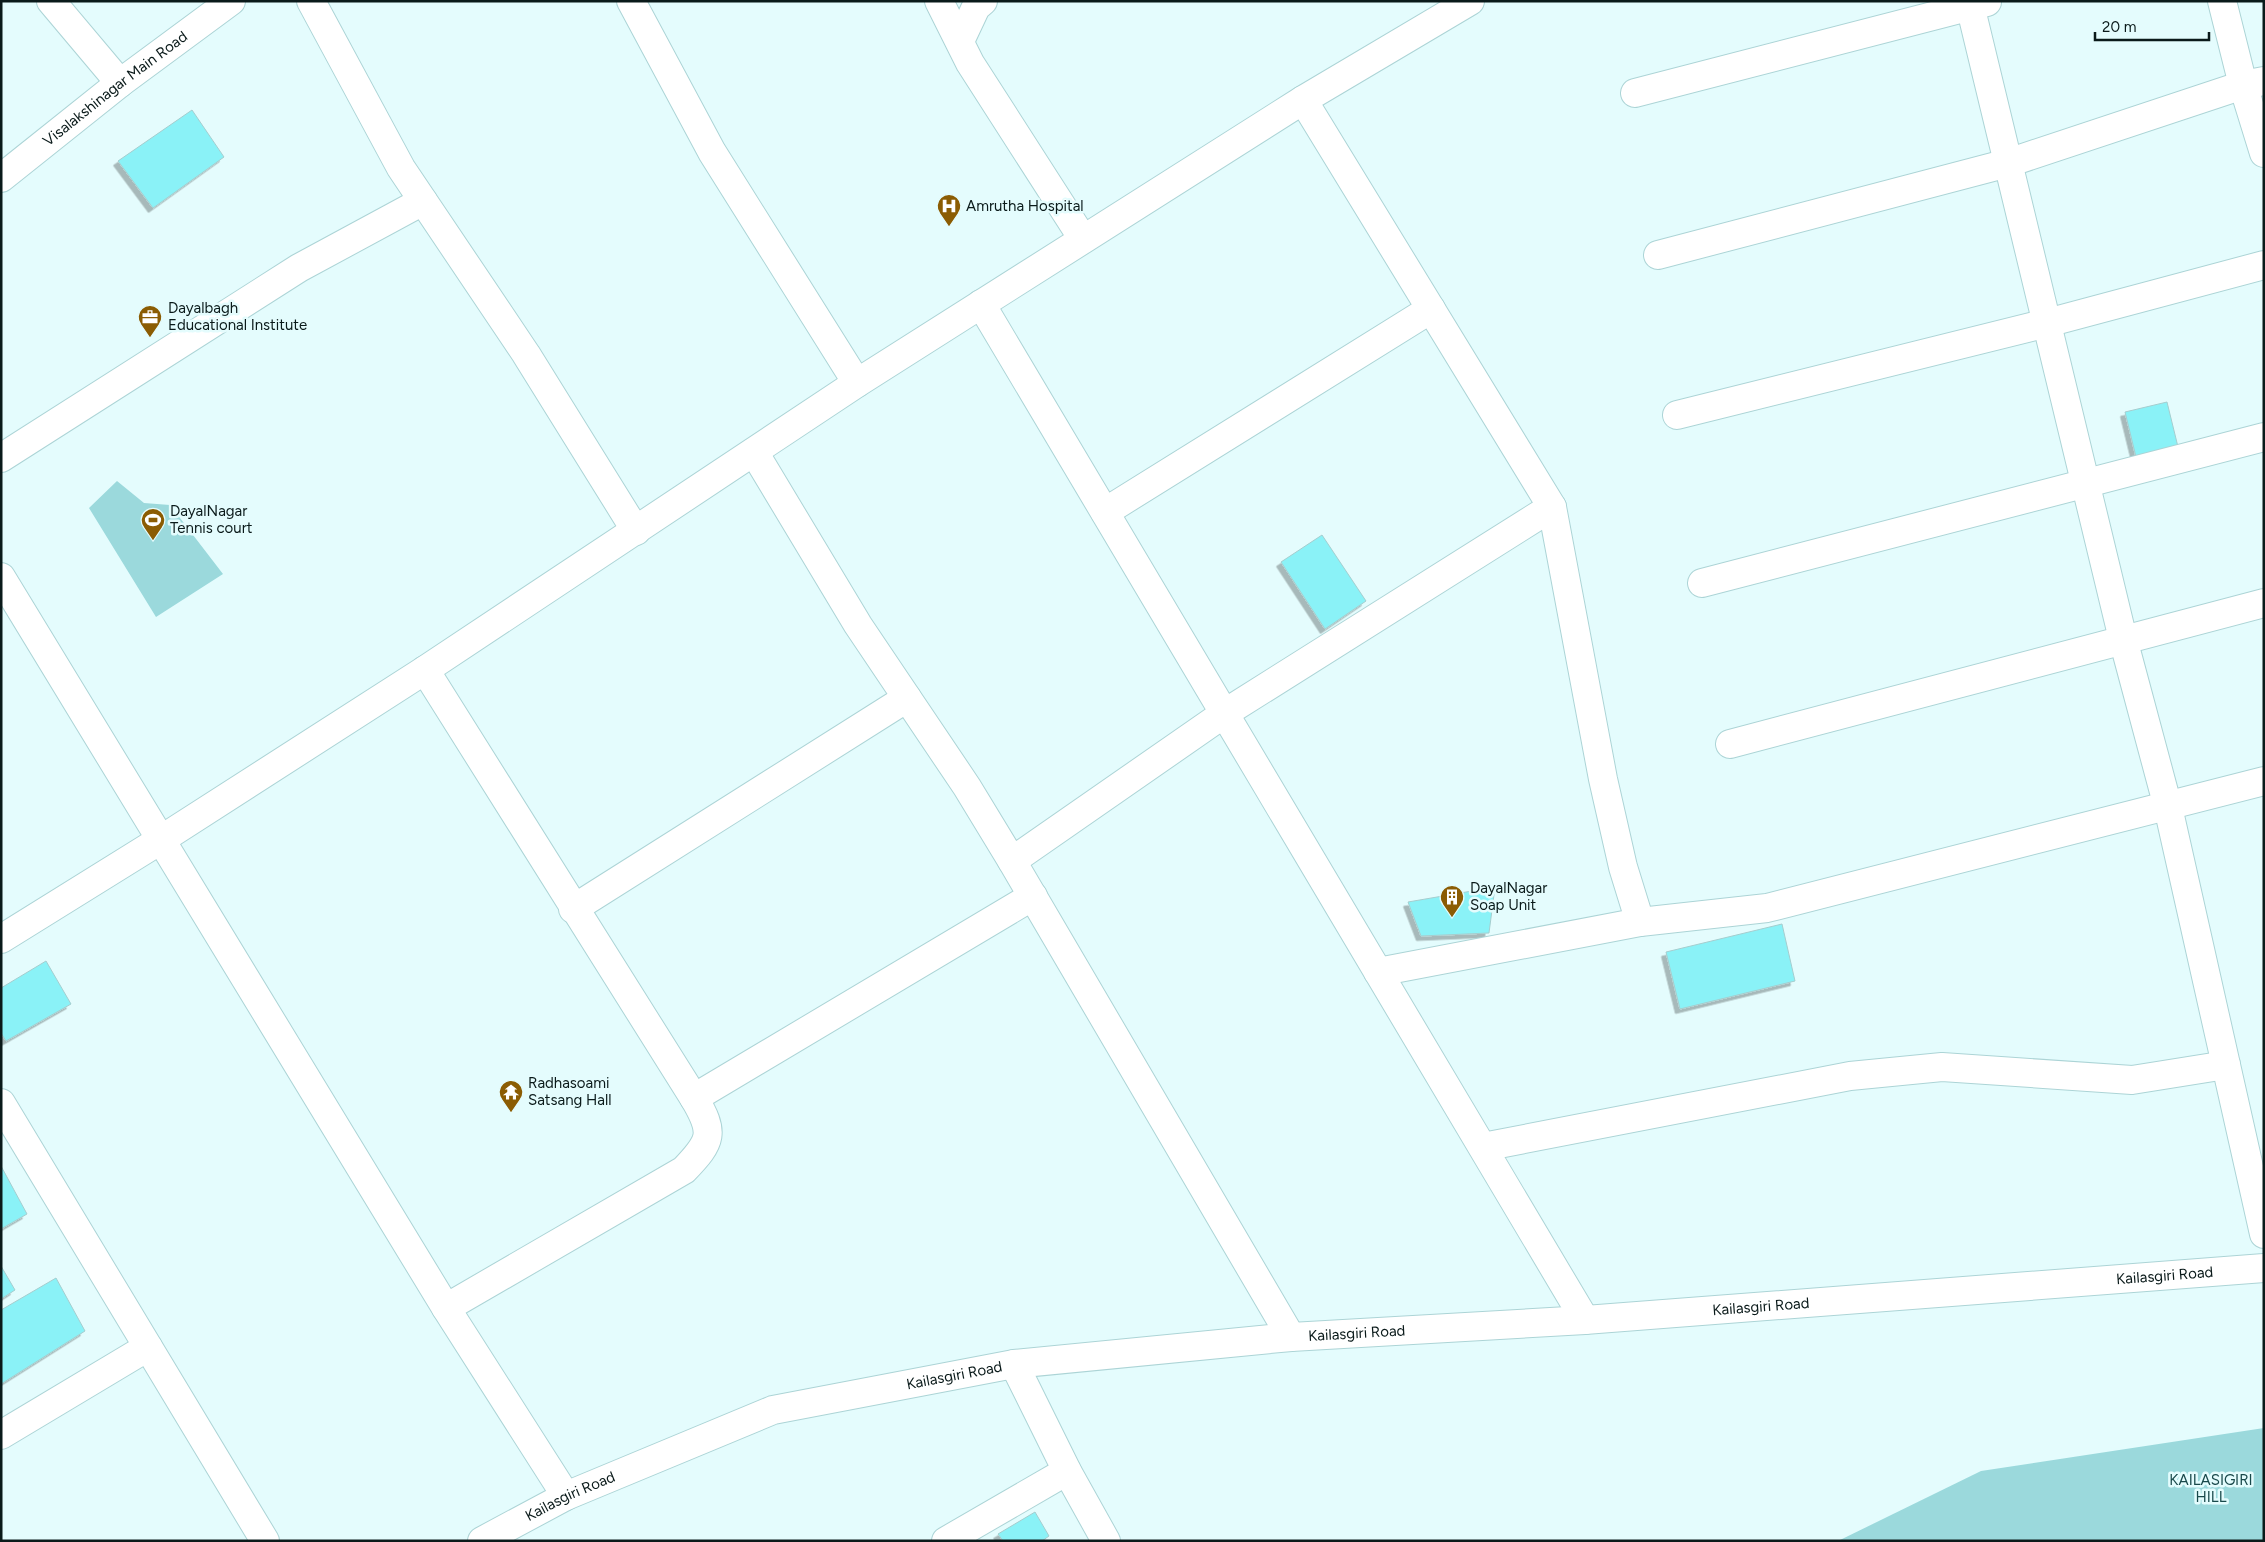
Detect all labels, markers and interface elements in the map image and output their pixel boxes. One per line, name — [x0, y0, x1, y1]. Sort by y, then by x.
scale bar — [2095, 10, 2209, 42]
text: 20 m — [2102, 18, 2136, 36]
street label: Visalakshinagar Main Road — [39, 27, 191, 150]
hospital icon: Amrutha Hospital — [936, 193, 962, 227]
place label: Amrutha Hospital — [966, 197, 1084, 215]
place label: Dayalbagh Educational Institute — [168, 299, 307, 334]
office icon: Dayalbagh Educational Institute — [137, 304, 163, 338]
place label: DayalNagar Tennis court — [170, 502, 253, 537]
sports icon: DayalNagar Tennis court — [140, 507, 166, 541]
place label: DayalNagar Soap Unit — [1470, 879, 1547, 914]
building icon: DayalNagar Soap Unit — [1439, 884, 1465, 918]
place label: Radhasoami Satsang Hall — [528, 1074, 612, 1109]
temple icon: Radhasoami Satsang Hall — [498, 1079, 524, 1113]
street label: Kailasgiri Road — [2116, 1263, 2214, 1288]
street label: Kailasgiri Road — [1712, 1294, 1810, 1319]
street label: Kailasgiri Road — [1308, 1321, 1406, 1345]
street label: Kailasgiri Road — [905, 1357, 1004, 1393]
street label: Kailasgiri Road — [522, 1468, 618, 1525]
park label: KAILASIGIRI HILL — [2169, 1471, 2253, 1506]

